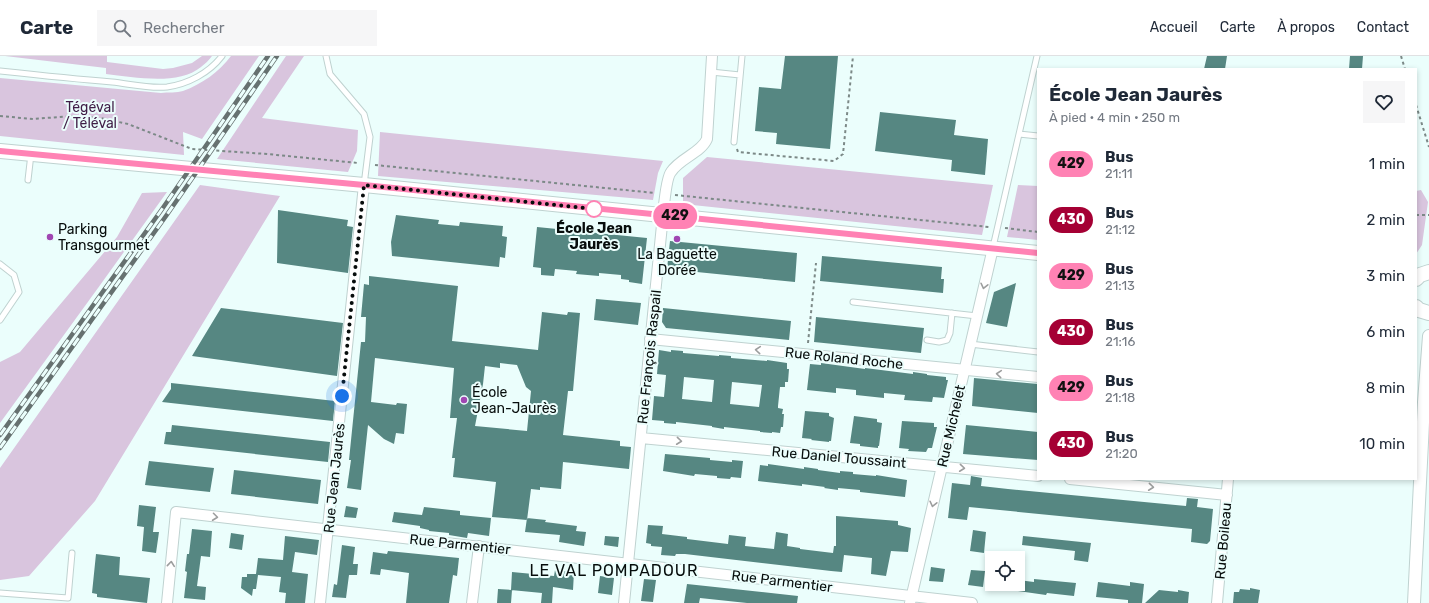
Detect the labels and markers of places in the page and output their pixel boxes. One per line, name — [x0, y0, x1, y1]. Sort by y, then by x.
marker: École Jean Jaurès — [585, 200, 603, 218]
place label: École Jean Jaurès — [556, 219, 632, 253]
place label: Parking Transgourmet — [58, 221, 150, 254]
marker: Parking Transgourmet — [45, 232, 55, 242]
marker: La Baguette Dorée — [672, 234, 682, 244]
place label: La Baguette Dorée — [637, 246, 717, 279]
place label: École Jean-Jaurès — [472, 383, 557, 417]
marker: École Jean-Jaurès — [459, 395, 469, 405]

